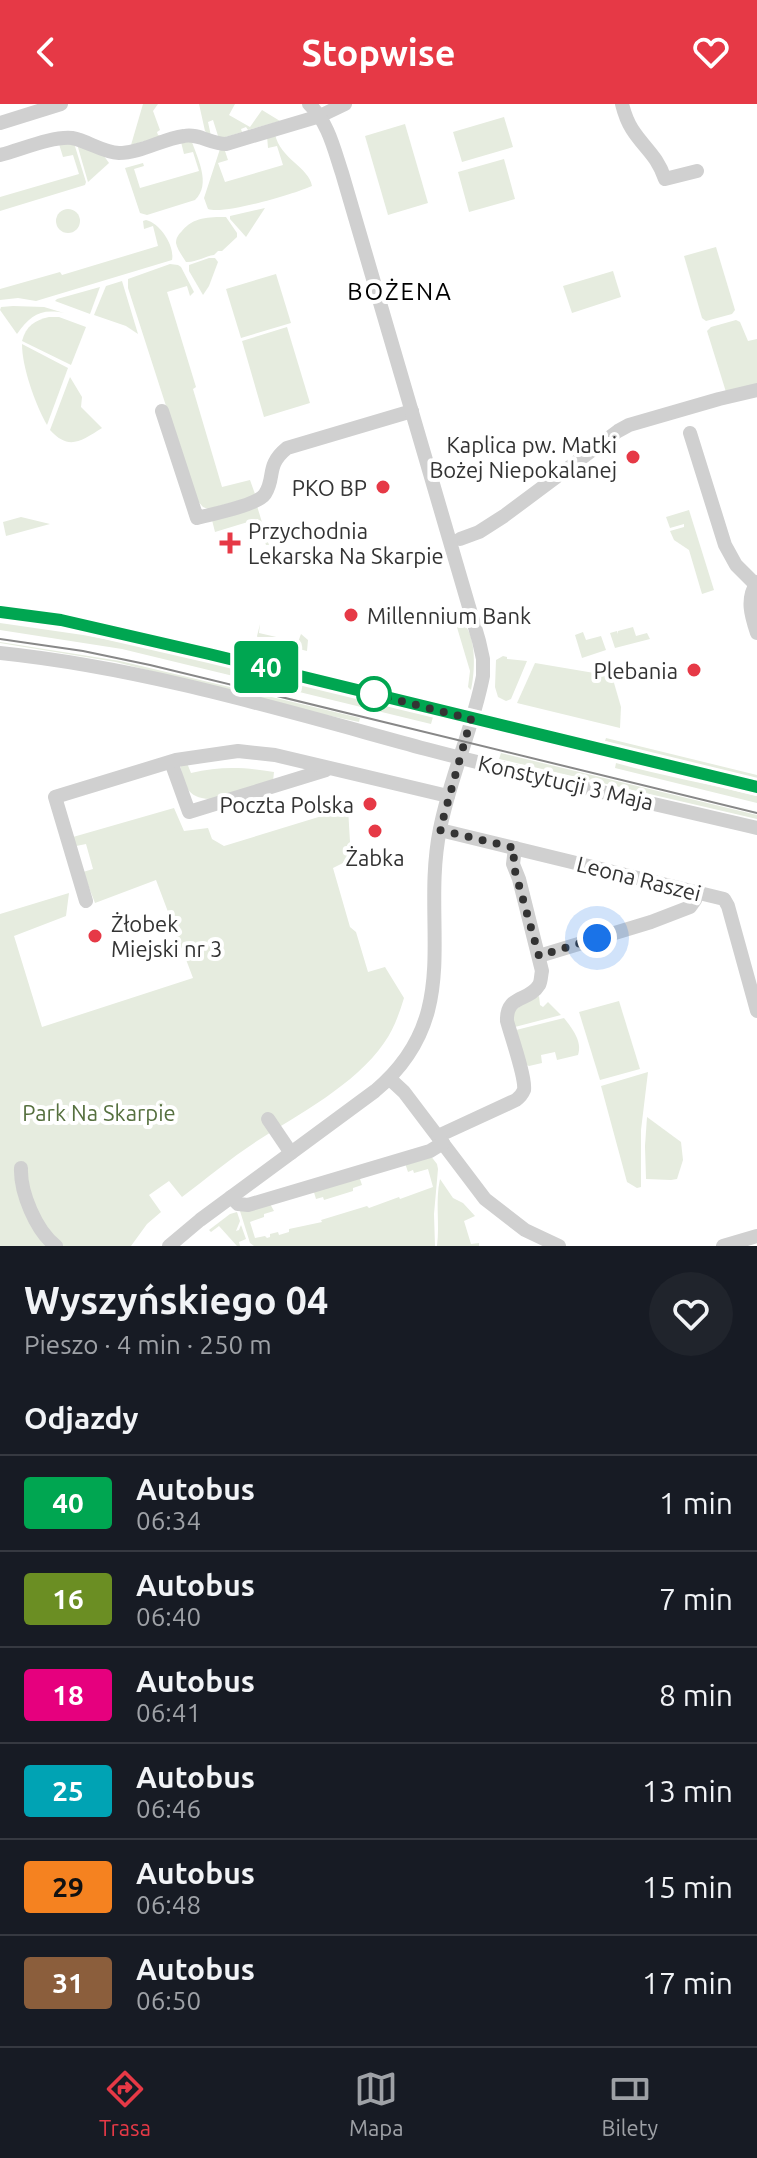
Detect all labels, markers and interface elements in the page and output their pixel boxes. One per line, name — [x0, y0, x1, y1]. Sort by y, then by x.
icon: back — [24, 30, 68, 74]
icon: heart — [689, 30, 733, 74]
text: Stopwise — [301, 32, 456, 73]
district label: BOŻENA — [347, 278, 453, 305]
place label: Kaplica pw. Matki Bożej Niepokalanej — [429, 432, 617, 482]
marker: Kaplica pw. Matki Bożej Niepokalanej — [624, 448, 642, 466]
place label: PKO BP — [292, 475, 367, 500]
marker: PKO BP — [374, 478, 392, 496]
place label: Przychodnia Lekarska Na Skarpie — [248, 518, 444, 568]
marker: Przychodnia Lekarska Na Skarpie — [219, 532, 241, 554]
place label: Millennium Bank — [367, 603, 531, 628]
marker: Millennium Bank — [342, 606, 360, 624]
line badge: 40 — [230, 641, 302, 693]
text: 40 — [250, 651, 282, 682]
place label: Plebania — [594, 658, 678, 683]
marker: Plebania — [685, 661, 703, 679]
unlabelled marker — [357, 677, 391, 711]
street label: Konstytucji 3 Maja — [476, 750, 656, 814]
place label: Poczta Polska — [219, 792, 354, 817]
marker: Poczta Polska — [361, 795, 379, 813]
marker: Żabka — [366, 822, 384, 840]
place label: Żabka — [345, 845, 405, 870]
street label: Leona Raszei — [574, 851, 704, 905]
place label: Żłobek Miejski nr 3 — [111, 911, 222, 961]
your location — [577, 918, 617, 958]
marker: Żłobek Miejski nr 3 — [86, 927, 104, 945]
park label: Park Na Skarpie — [22, 1100, 176, 1125]
button: heart — [649, 1272, 733, 1356]
text: Wyszyńskiego 04 — [24, 1279, 328, 1321]
text: Pieszo · 4 min · 250 m — [24, 1330, 272, 1359]
text: Odjazdy — [24, 1401, 138, 1435]
text: Autobus — [136, 1472, 255, 1506]
text: 1 min — [659, 1486, 733, 1520]
text: 40 — [52, 1487, 84, 1518]
text: 06:34 — [136, 1506, 201, 1535]
text: Autobus — [136, 1568, 255, 1602]
text: 7 min — [659, 1582, 733, 1616]
text: 16 — [52, 1583, 84, 1614]
text: 06:40 — [136, 1602, 201, 1631]
text: Autobus — [136, 1664, 255, 1698]
text: 8 min — [659, 1678, 733, 1712]
text: 18 — [52, 1679, 84, 1710]
text: 06:41 — [136, 1698, 201, 1727]
text: Autobus — [136, 1760, 255, 1794]
text: 13 min — [642, 1774, 733, 1808]
text: 25 — [52, 1775, 84, 1806]
text: 06:46 — [136, 1794, 201, 1823]
text: Autobus — [136, 1856, 255, 1890]
text: 15 min — [642, 1870, 733, 1904]
text: 29 — [52, 1871, 84, 1902]
text: 06:48 — [136, 1890, 201, 1919]
text: Autobus — [136, 1952, 255, 1986]
text: 17 min — [642, 1966, 733, 2000]
text: 31 — [52, 1967, 84, 1998]
text: 06:50 — [136, 1986, 201, 2015]
tab: Trasa — [99, 2067, 151, 2140]
tab: Mapa — [349, 2067, 404, 2140]
tab: Bilety — [602, 2067, 658, 2140]

